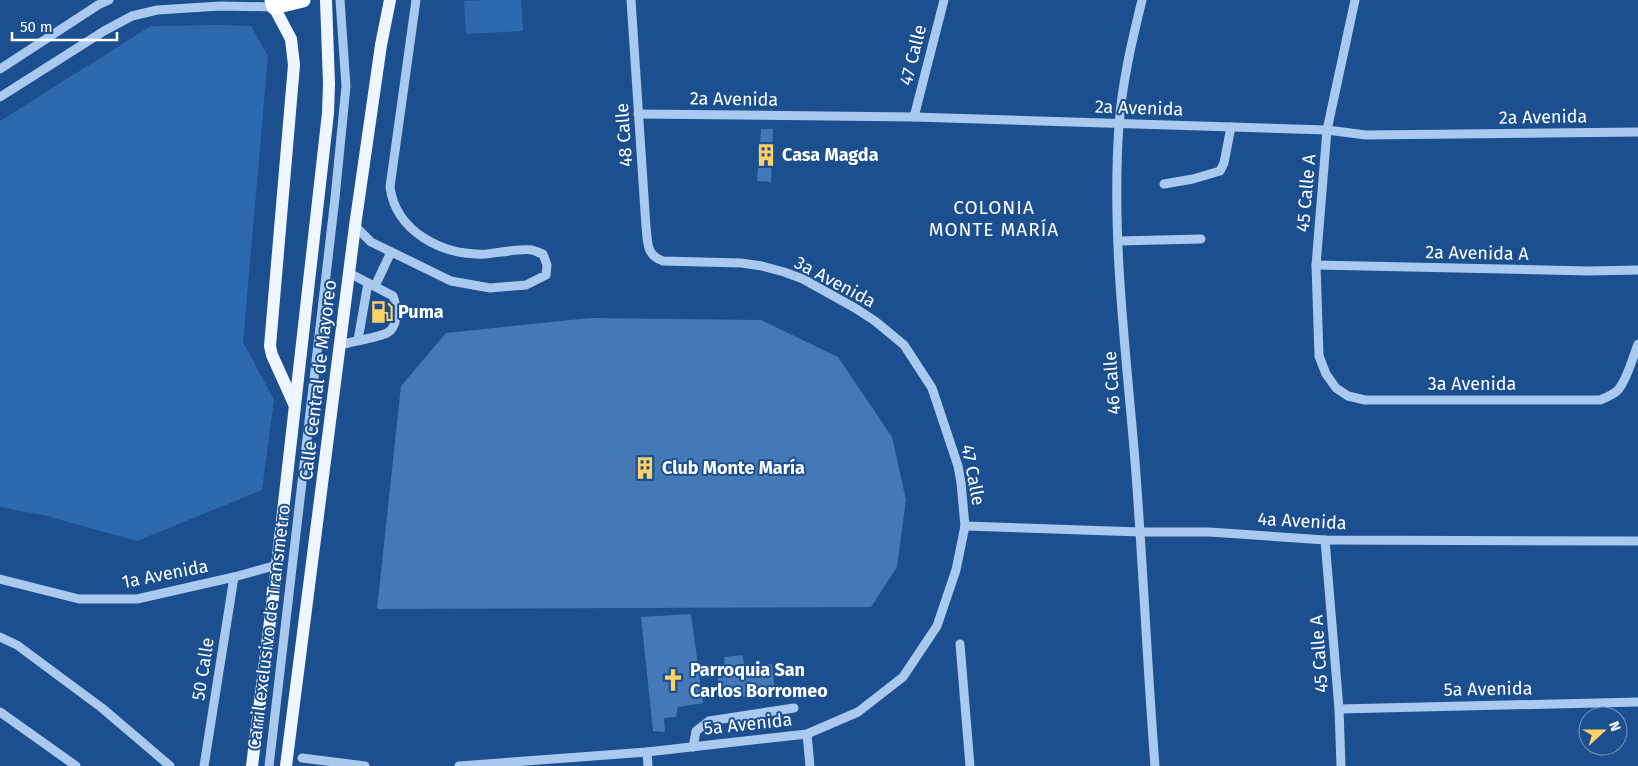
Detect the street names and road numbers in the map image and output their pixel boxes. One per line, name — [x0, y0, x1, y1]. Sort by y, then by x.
street label: 47 Calle — [895, 22, 931, 88]
street label: 2a Avenida — [690, 87, 778, 111]
street label: 2a Avenida — [1094, 95, 1184, 121]
street label: 48 Calle — [611, 102, 637, 168]
street label: 2a Avenida — [1499, 105, 1587, 129]
street label: 45 Calle A — [1292, 152, 1320, 233]
street label: 2a Avenida A — [1425, 241, 1530, 265]
street label: 3a Avenida — [791, 251, 879, 313]
street label: Calle Central de Mayoreo — [295, 278, 341, 482]
street label: 46 Calle — [1099, 350, 1125, 416]
street label: 3a Avenida — [1428, 373, 1516, 395]
street label: 47 Calle — [956, 443, 990, 507]
street label: Carril exclusivo de Transmetro — [243, 503, 295, 751]
street label: 4a Avenida — [1257, 508, 1347, 534]
street label: 1a Avenida — [120, 555, 210, 593]
street label: 45 Calle A — [1305, 614, 1333, 694]
street label: 50 Calle — [187, 636, 219, 702]
street label: 5a Avenida — [1443, 677, 1533, 701]
street label: 5a Avenida — [703, 708, 793, 740]

